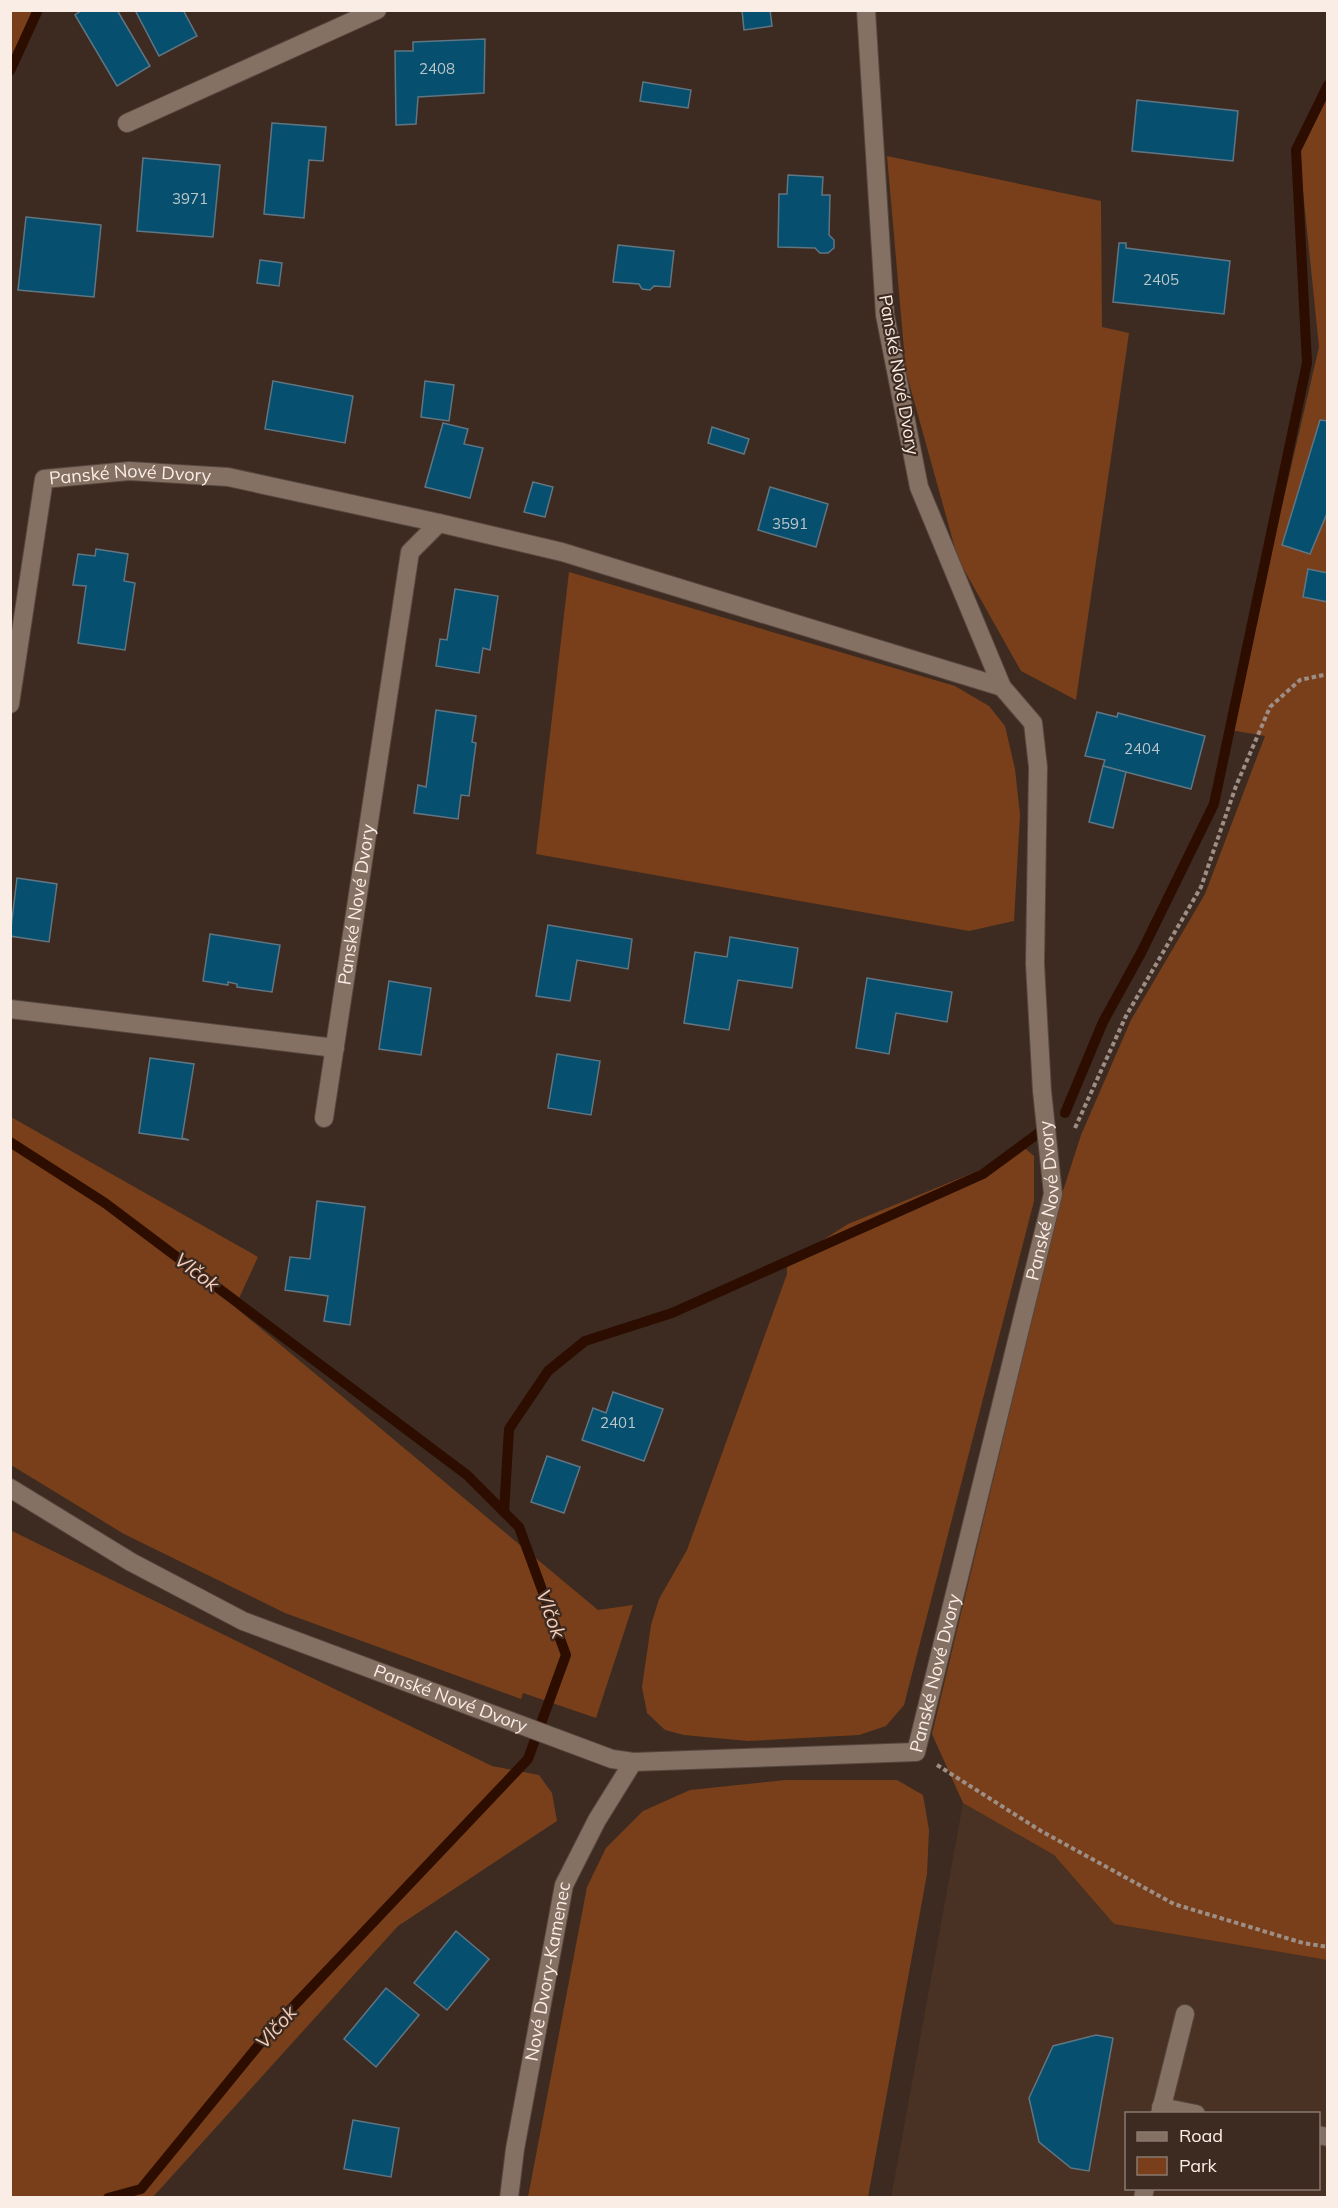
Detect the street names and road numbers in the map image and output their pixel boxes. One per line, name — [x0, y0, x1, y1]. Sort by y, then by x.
street label: Panské Nové Dvory — [874, 293, 925, 457]
street label: Panské Nové Dvory — [48, 459, 212, 489]
street label: Panské Nové Dvory — [332, 822, 380, 986]
street label: Panské Nové Dvory — [1020, 1119, 1064, 1283]
street label: Panské Nové Dvory — [904, 1591, 966, 1755]
street label: Panské Nové Dvory — [371, 1659, 531, 1738]
street label: Nové Dvory-Kamenec — [520, 1880, 575, 2063]

